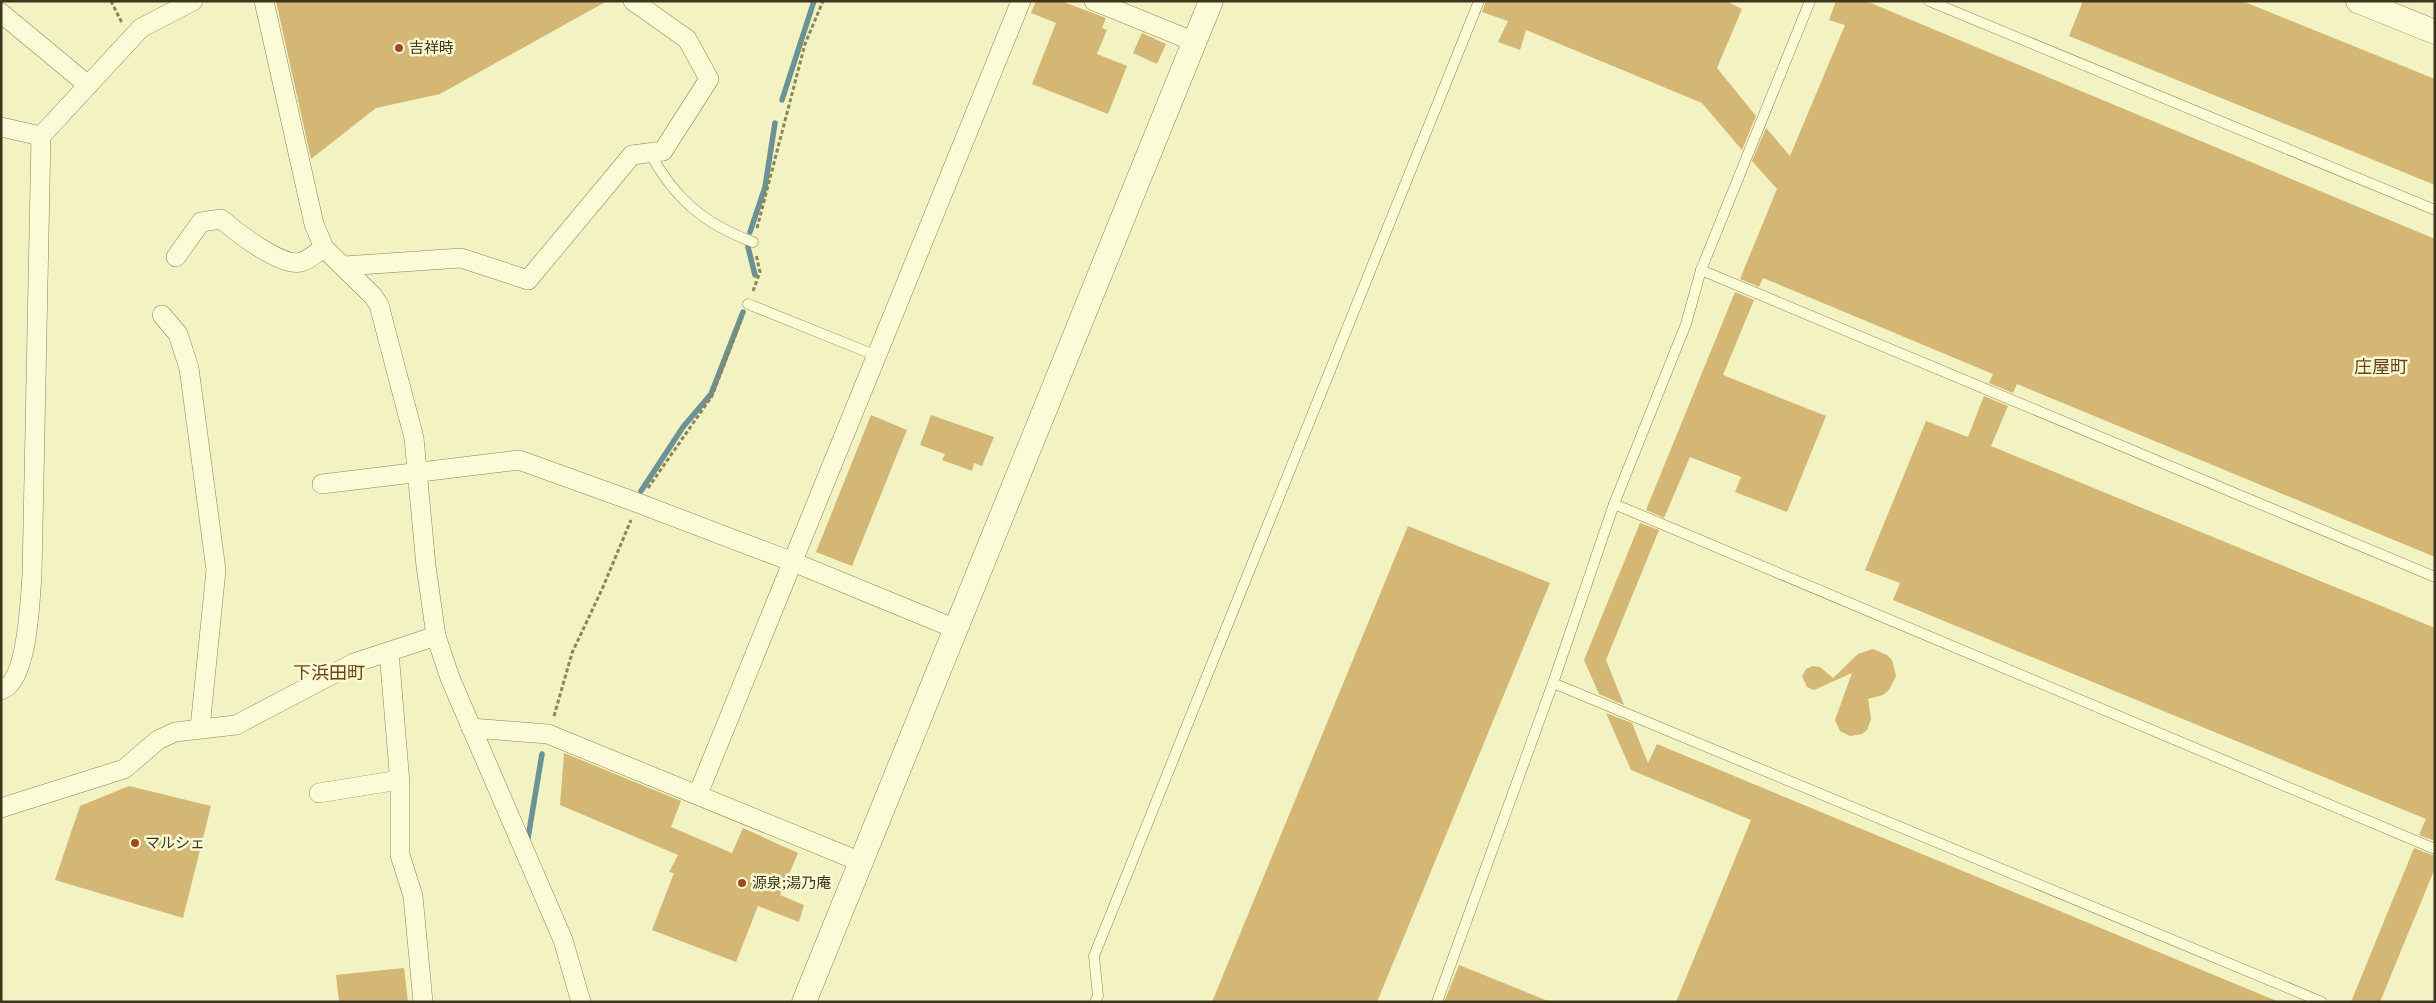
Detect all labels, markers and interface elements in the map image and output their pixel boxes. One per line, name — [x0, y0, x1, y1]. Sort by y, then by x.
place label: 吉祥時 — [409, 37, 454, 57]
marker: 吉祥時 — [393, 42, 405, 54]
district label: 庄屋町 — [2354, 354, 2408, 378]
district label: 下浜田町 — [293, 660, 365, 684]
place label: マルシェ — [145, 832, 205, 852]
marker: マルシェ — [129, 837, 141, 849]
place label: 源泉;湯乃庵 — [752, 872, 831, 892]
marker: 源泉;湯乃庵 — [736, 877, 748, 889]

